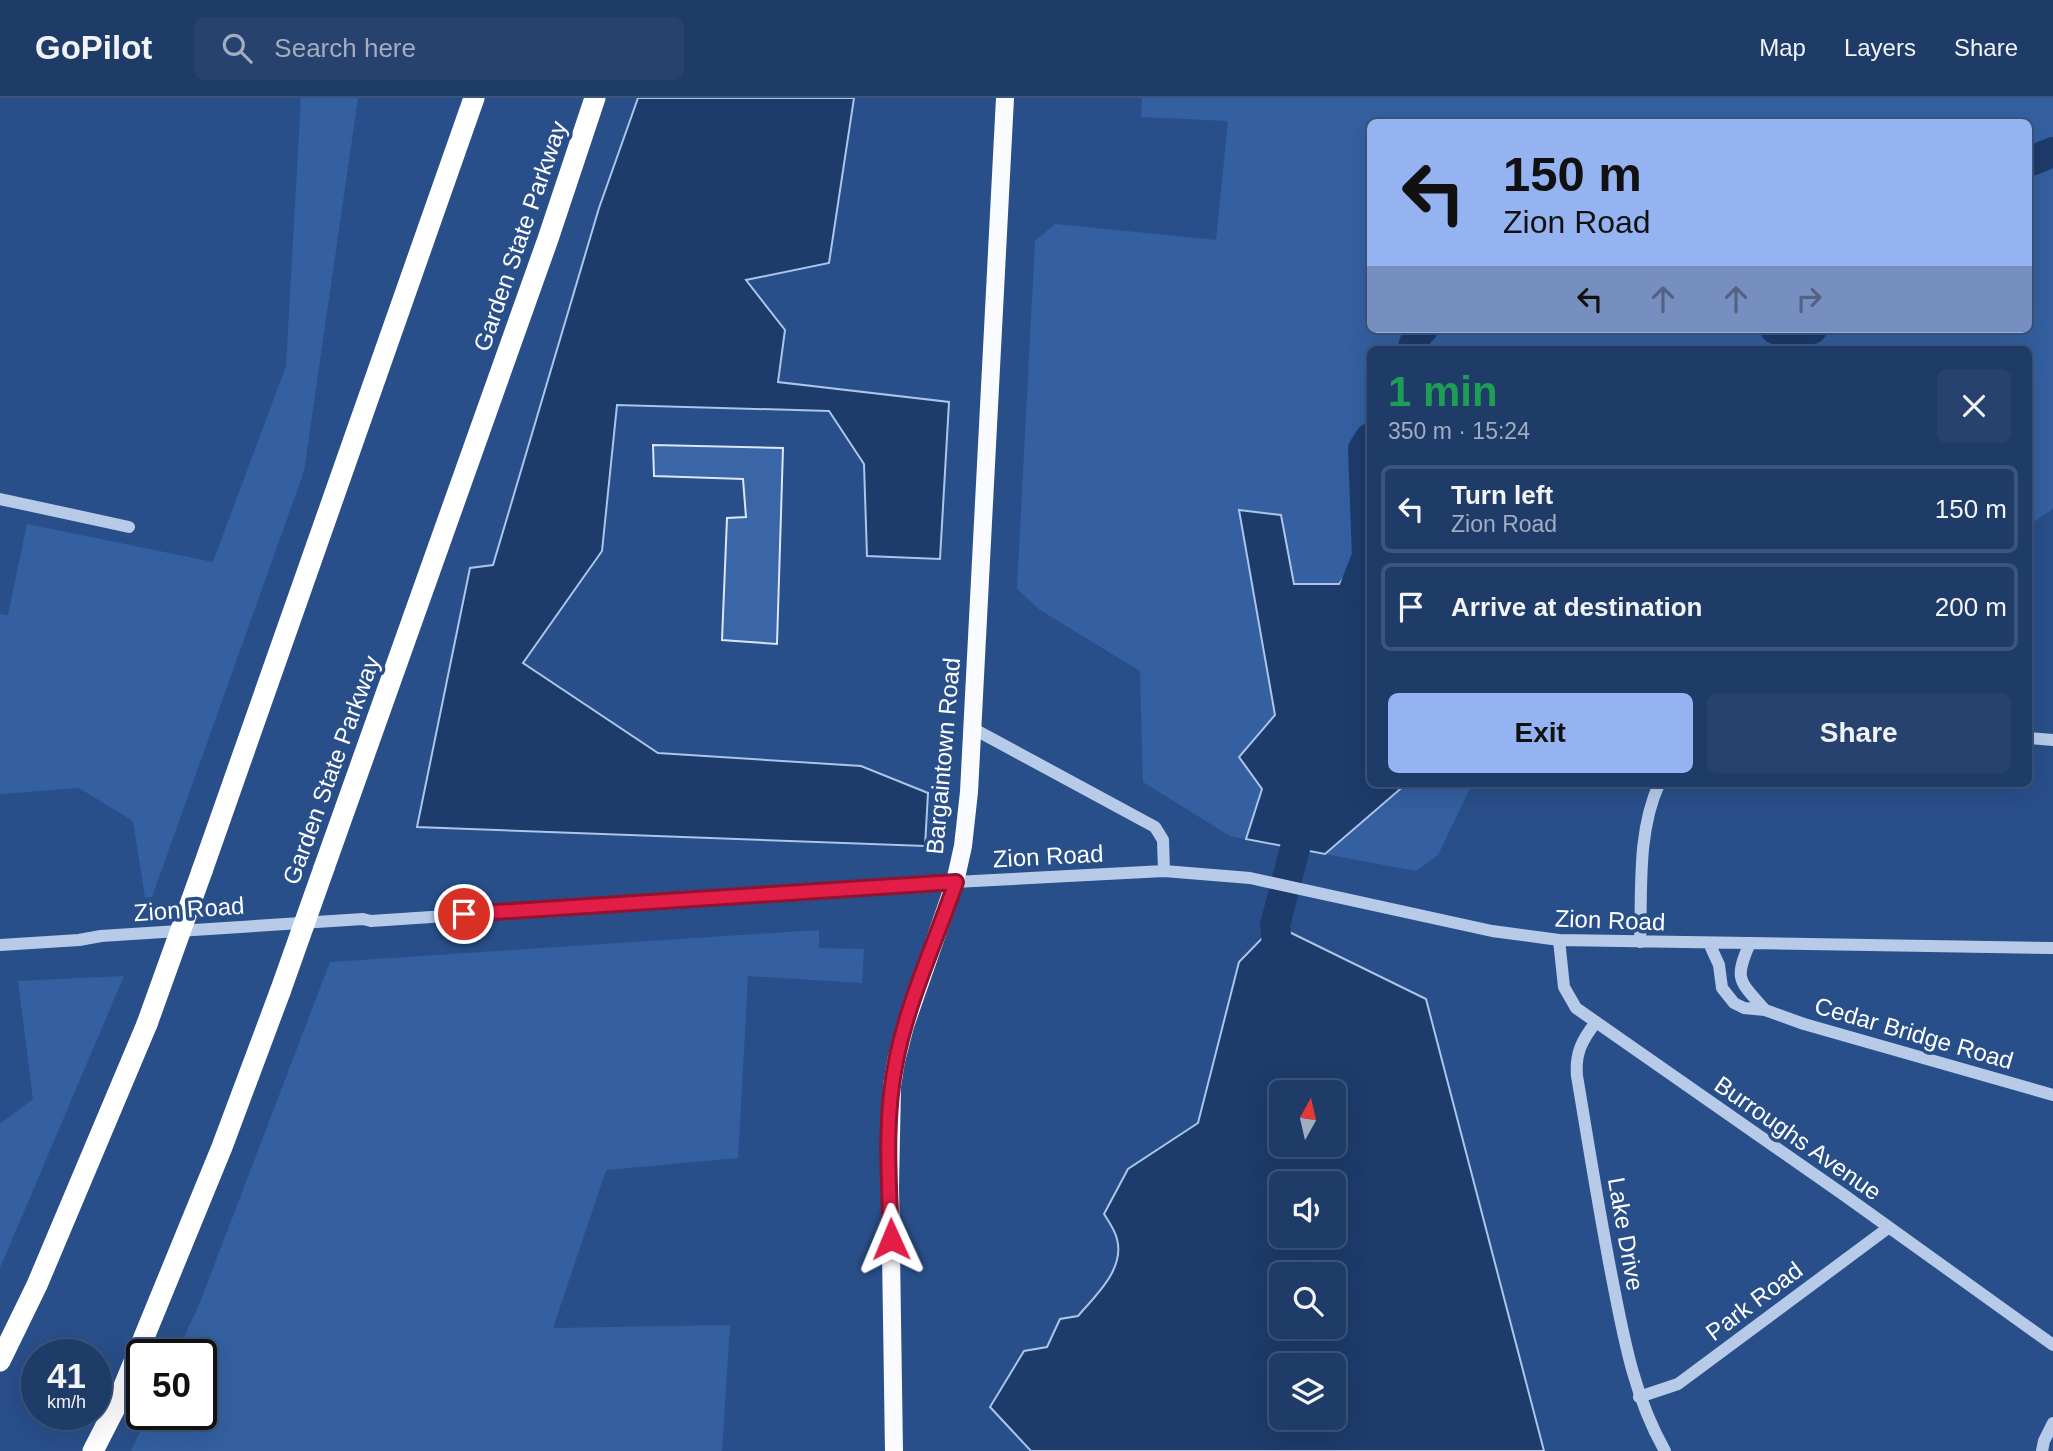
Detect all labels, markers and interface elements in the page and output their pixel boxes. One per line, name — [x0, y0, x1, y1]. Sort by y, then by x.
search box — [194, 17, 684, 80]
text: GoPilot — [35, 29, 152, 66]
icon: search — [218, 29, 256, 67]
text: Search here — [274, 33, 416, 63]
text: Map — [1759, 34, 1806, 61]
text: Layers — [1844, 34, 1916, 61]
text: Share — [1954, 34, 2018, 61]
street label: Garden State Parkway — [468, 117, 572, 355]
icon: left — [1388, 147, 1479, 238]
text: 150 m — [1503, 147, 1642, 201]
text: Zion Road — [1503, 204, 1651, 240]
icon: left — [1571, 280, 1609, 318]
icon: ahead — [1644, 280, 1682, 318]
icon: ahead — [1717, 280, 1755, 318]
icon: right — [1790, 280, 1828, 318]
text: 1 min — [1388, 368, 1498, 415]
button: close — [1937, 369, 2011, 443]
text: 350 m · 15:24 — [1388, 418, 1530, 444]
text: Turn left — [1451, 480, 1553, 510]
icon: left — [1392, 490, 1430, 528]
text: 150 m — [1935, 494, 2007, 524]
text: Zion Road — [1451, 511, 1557, 537]
icon: arrive — [1392, 588, 1430, 626]
text: Arrive at destination — [1451, 592, 1702, 622]
text: 200 m — [1935, 592, 2007, 622]
street label: Garden State Parkway — [277, 652, 385, 888]
street label: Bargaintown Road — [921, 656, 965, 856]
button: Exit — [1388, 693, 1693, 773]
button: Share — [1707, 693, 2011, 773]
street label: Zion Road — [992, 840, 1104, 872]
pin — [434, 884, 494, 944]
street label: Zion Road — [133, 892, 245, 926]
icon: arrive — [445, 895, 483, 933]
street label: Zion Road — [1554, 905, 1666, 935]
street label: Cedar Bridge Road — [1812, 992, 2016, 1074]
street label: Burroughs Avenue — [1710, 1070, 1886, 1206]
north arrow — [1269, 1080, 1346, 1157]
map controls — [1269, 1080, 1346, 1430]
button: sound — [1269, 1171, 1346, 1248]
street label: Lake Drive — [1603, 1175, 1649, 1293]
position arrow — [854, 1202, 928, 1276]
street label: Park Road — [1701, 1256, 1807, 1346]
button: search — [1269, 1262, 1346, 1339]
speed limit sign: 50 — [126, 1339, 217, 1430]
button: layers — [1269, 1353, 1346, 1430]
text: 41 — [47, 1356, 86, 1395]
text: km/h — [47, 1392, 86, 1412]

